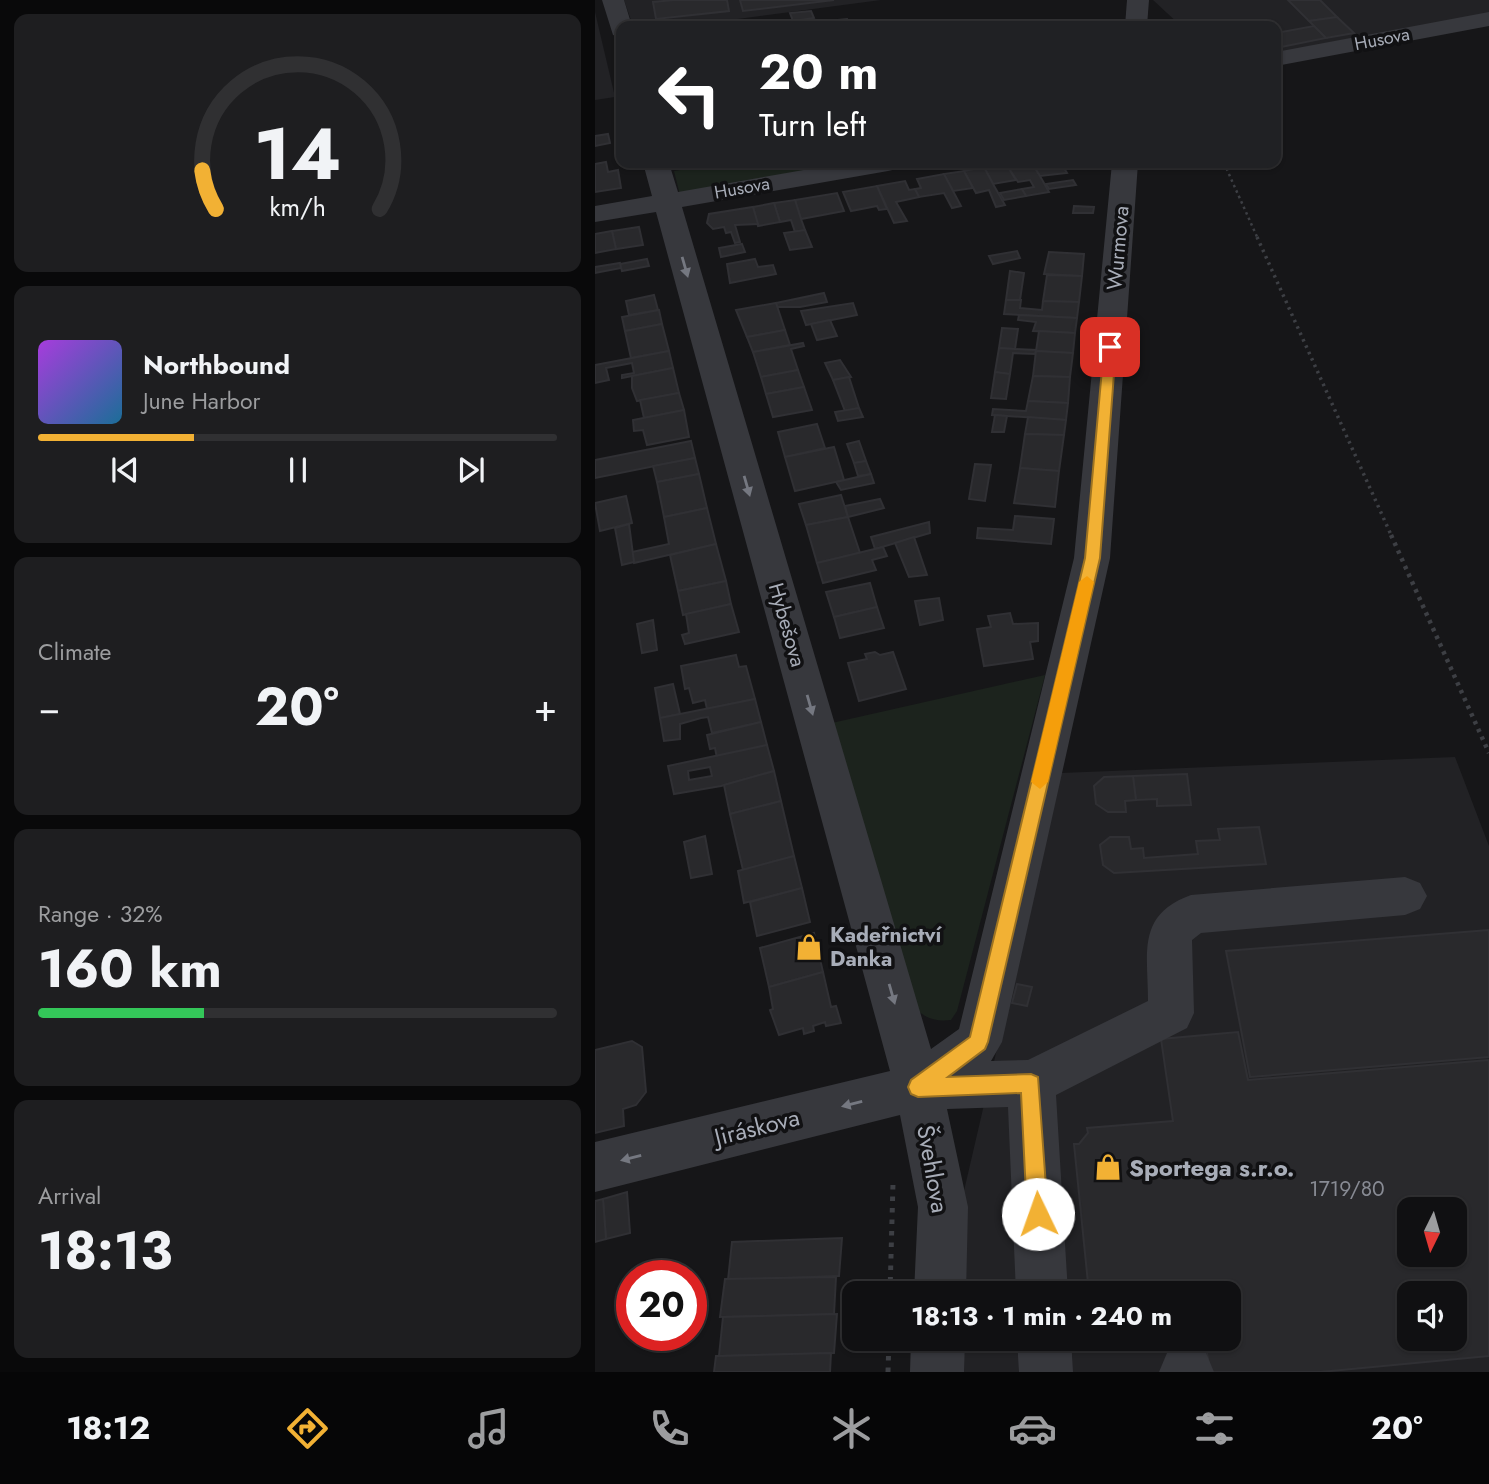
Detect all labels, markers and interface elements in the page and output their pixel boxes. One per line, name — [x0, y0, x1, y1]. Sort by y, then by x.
street label: Husova — [1352, 21, 1412, 57]
text: 20 m — [759, 37, 878, 107]
icon: left — [644, 49, 735, 140]
text: 14 — [254, 101, 341, 206]
text: Turn left — [759, 102, 866, 148]
street label: Husova — [712, 170, 772, 206]
text: km/h — [269, 189, 326, 225]
street label: Wurmova — [1099, 205, 1137, 291]
one-way arrow — [680, 256, 691, 278]
pin — [1080, 317, 1140, 377]
icon: arrive — [1091, 328, 1129, 366]
text: Northbound — [143, 346, 290, 384]
text: June Harbor — [143, 384, 260, 418]
icon: previous — [106, 451, 144, 489]
icon: pause — [279, 451, 317, 489]
icon: next — [452, 451, 490, 489]
one-way arrow — [743, 476, 753, 497]
street label: Hybešova — [761, 580, 813, 670]
text: Climate — [38, 635, 111, 669]
text: 20° — [255, 669, 339, 745]
text: − — [38, 680, 60, 735]
text: + — [534, 680, 557, 735]
one-way arrow — [805, 695, 815, 716]
text: Range · 32% — [38, 897, 163, 931]
place label: Kadeřnictví Danka — [830, 920, 943, 974]
text: 160 km — [38, 931, 222, 1007]
shop icon: Kadeřnictví Danka — [794, 932, 824, 962]
one-way arrow — [887, 983, 898, 1005]
one-way arrow — [841, 1099, 863, 1110]
street label: Jiráskova — [708, 1100, 803, 1155]
street label: Švehlova — [908, 1122, 958, 1216]
place label: Sportega s.r.o. — [1129, 1150, 1295, 1185]
shop icon: Sportega s.r.o. — [1093, 1152, 1123, 1182]
one-way arrow — [620, 1153, 642, 1164]
house number: 1719/80 — [1309, 1174, 1385, 1204]
position arrow — [1001, 1177, 1075, 1251]
text: Arrival — [38, 1179, 101, 1213]
north arrow — [1397, 1197, 1467, 1267]
map controls — [1397, 1197, 1467, 1351]
text: 18:13 — [38, 1213, 173, 1289]
speed limit sign: 20 — [616, 1260, 707, 1351]
button: sound — [1397, 1281, 1467, 1351]
text: 18:13 · 1 min · 240 m — [911, 1297, 1172, 1335]
icon: directions — [283, 1404, 332, 1453]
icon: music — [464, 1404, 513, 1453]
icon: phone — [645, 1404, 694, 1453]
icon: climate — [827, 1404, 876, 1453]
icon: car — [1008, 1404, 1057, 1453]
icon: filters — [1190, 1404, 1239, 1453]
text: 18:12 — [66, 1405, 150, 1451]
text: 20° — [1371, 1405, 1423, 1451]

